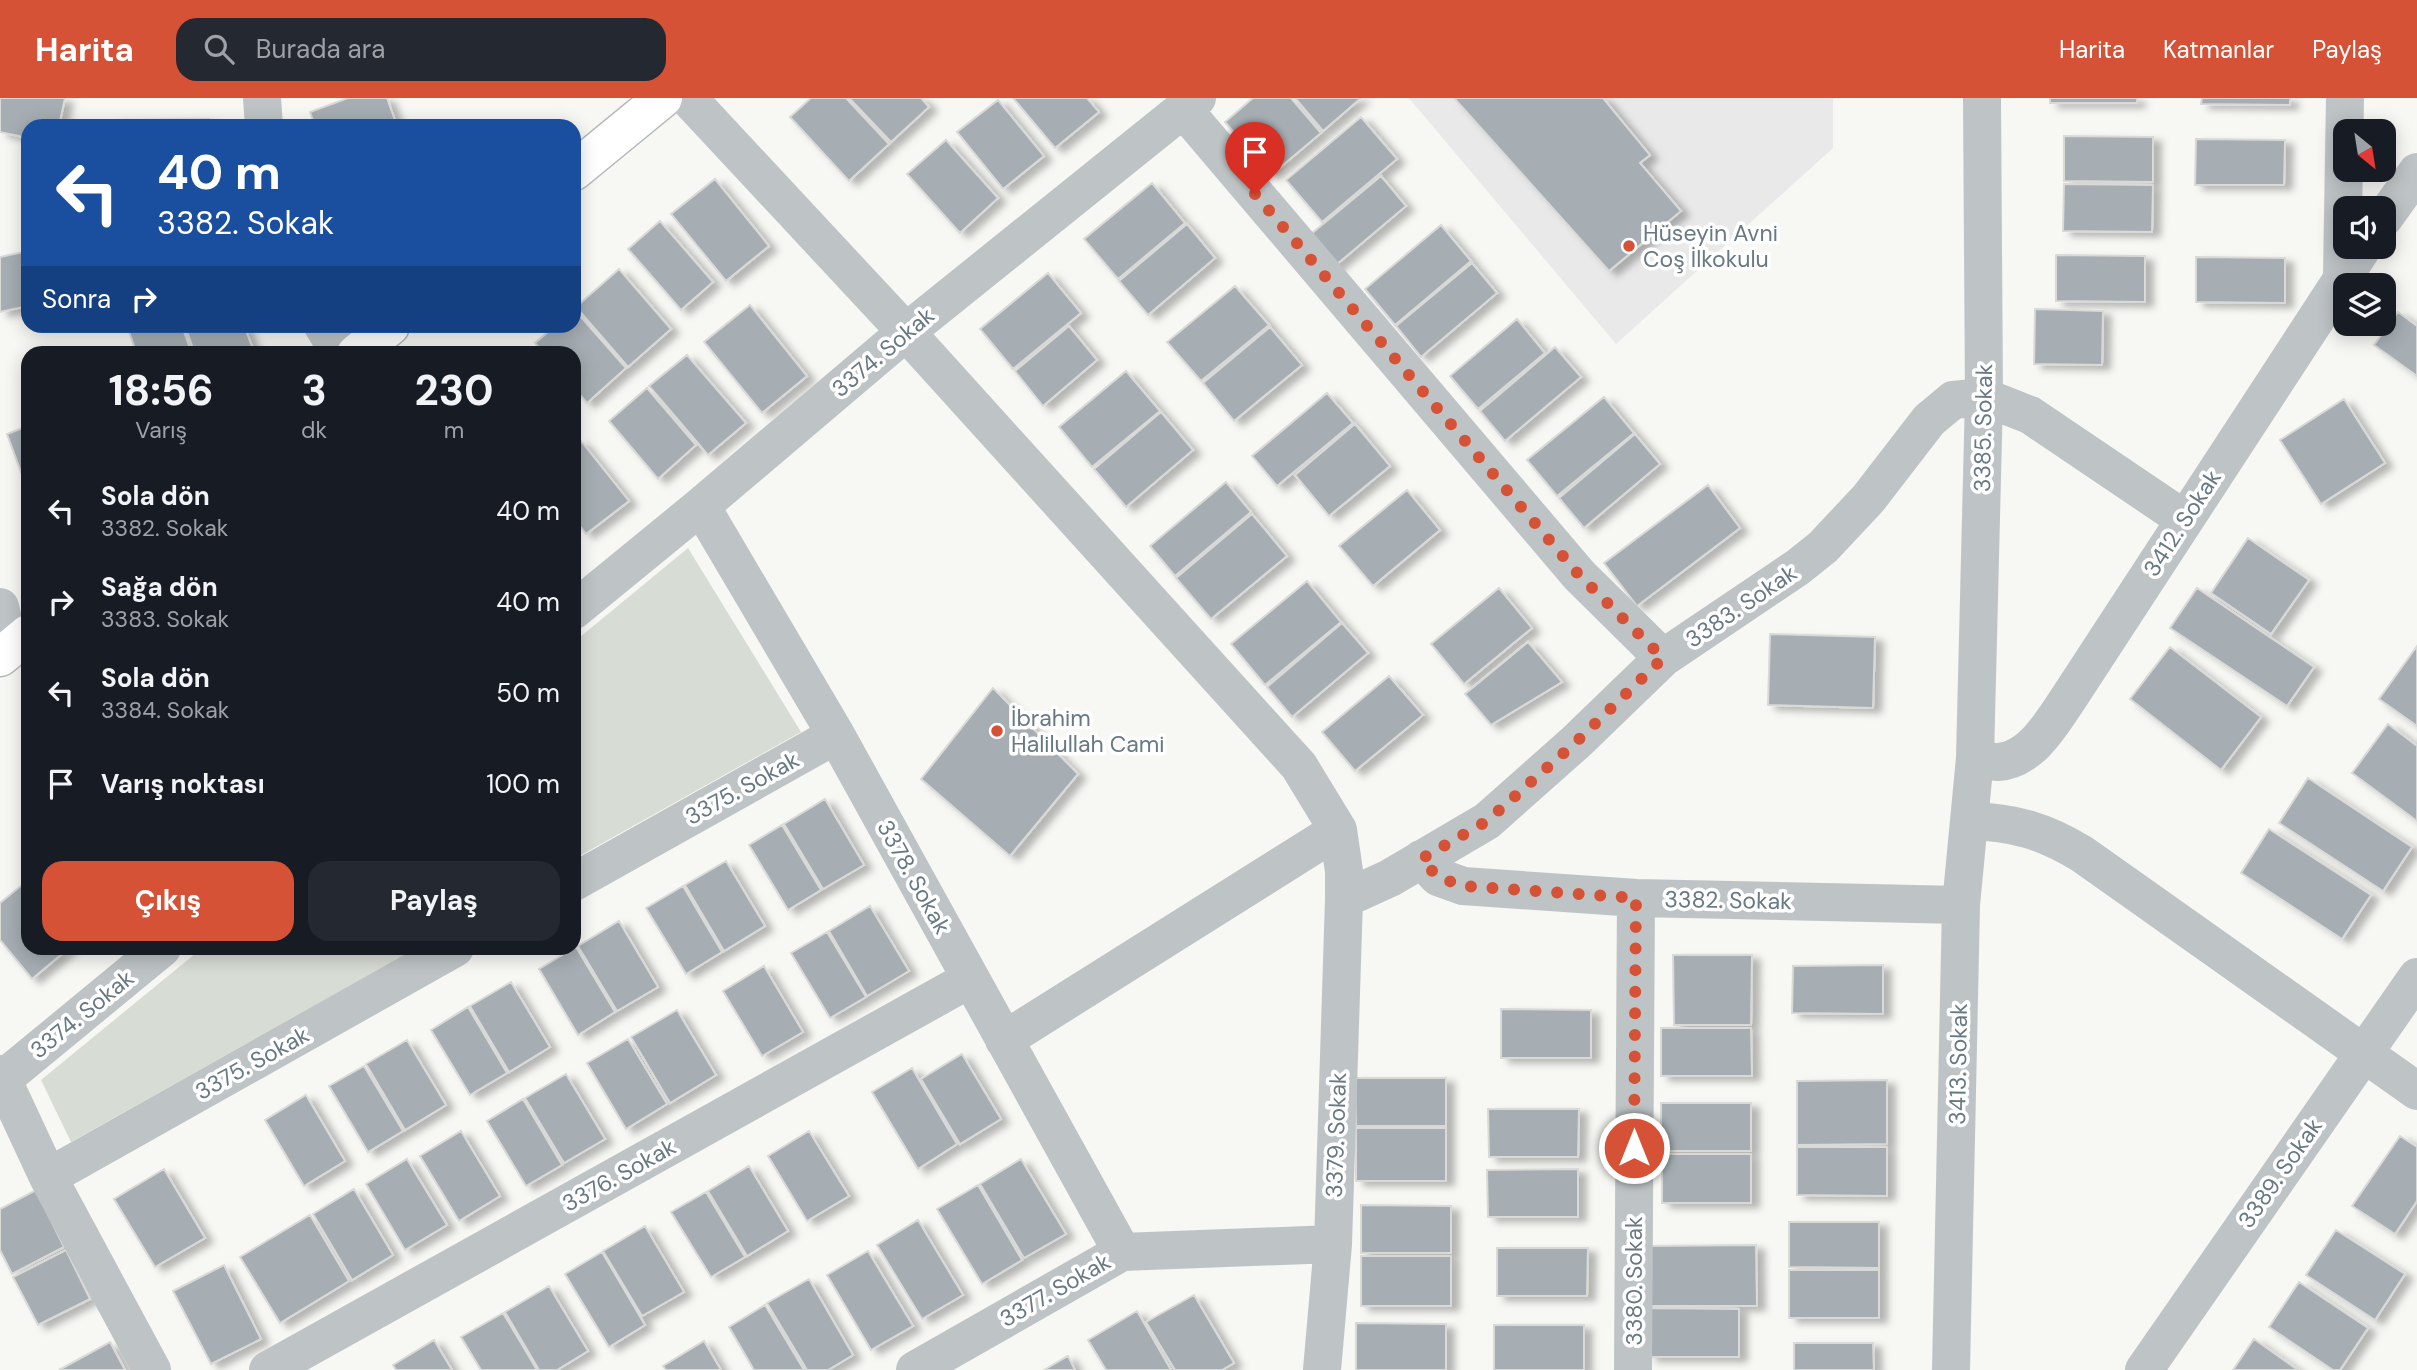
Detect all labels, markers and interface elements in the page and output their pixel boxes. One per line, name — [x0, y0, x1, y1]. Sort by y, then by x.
search box — [176, 18, 666, 81]
text: Harita — [35, 28, 134, 71]
icon: search — [200, 30, 238, 68]
text: Burada ara — [256, 32, 385, 66]
text: Harita — [2059, 34, 2125, 65]
text: Katmanlar — [2163, 34, 2274, 65]
text: Paylaş — [2312, 34, 2382, 65]
north arrow — [2333, 119, 2396, 182]
map controls — [2333, 119, 2396, 336]
pin — [1225, 122, 1285, 194]
icon: arrive — [1236, 133, 1274, 171]
text: 40 m — [157, 140, 281, 204]
icon: left — [42, 147, 133, 238]
button: sound — [2333, 196, 2396, 259]
text: 3382. Sokak — [157, 202, 334, 244]
place label: Hüseyin Avni Coş İlkokulu — [1643, 218, 1778, 274]
marker: Hüseyin Avni Coş İlkokulu — [1621, 238, 1637, 254]
button: layers — [2333, 273, 2396, 336]
icon: right — [125, 280, 163, 318]
text: Sonra — [42, 282, 111, 316]
street label: 3374. Sokak — [826, 300, 941, 404]
text: 18:56 — [108, 363, 214, 418]
text: 3 — [301, 363, 327, 418]
text: 230 — [414, 363, 494, 418]
street label: 3385. Sokak — [1967, 363, 1999, 492]
text: Varış — [135, 415, 187, 445]
text: dk — [301, 415, 327, 445]
text: m — [444, 415, 464, 445]
street label: 3412. Sokak — [2136, 464, 2228, 582]
text: Sola dön — [101, 479, 210, 513]
icon: left — [42, 492, 80, 530]
text: 40 m — [496, 494, 560, 528]
text: 3382. Sokak — [101, 513, 228, 543]
street label: 3383. Sokak — [1680, 558, 1803, 654]
text: Sağa dön — [101, 570, 218, 604]
icon: right — [42, 583, 80, 621]
text: 40 m — [496, 585, 560, 619]
text: 3383. Sokak — [101, 604, 229, 634]
text: Sola dön — [101, 661, 210, 695]
icon: left — [42, 674, 80, 712]
text: 50 m — [496, 676, 560, 710]
text: 3384. Sokak — [101, 695, 229, 725]
place label: İbrahim Halilullah Cami — [1011, 703, 1164, 759]
marker: İbrahim Halilullah Cami — [989, 723, 1005, 739]
street label: 3375. Sokak — [680, 744, 805, 832]
icon: arrive — [42, 765, 80, 803]
text: Varış noktası — [101, 767, 265, 801]
text: 100 m — [486, 767, 560, 801]
street label: 3378. Sokak — [870, 815, 958, 940]
button: Çıkış — [42, 861, 294, 941]
button: Paylaş — [308, 861, 560, 941]
street label: 3382. Sokak — [1664, 884, 1792, 916]
street label: 3374. Sokak — [24, 963, 140, 1065]
street label: 3413. Sokak — [1942, 1003, 1974, 1125]
street label: 3375. Sokak — [190, 1019, 315, 1107]
street label: 3379. Sokak — [1319, 1071, 1353, 1198]
position arrow — [1597, 1111, 1671, 1185]
street label: 3389. Sokak — [2231, 1112, 2329, 1234]
street label: 3376. Sokak — [557, 1131, 681, 1218]
street label: 3380. Sokak — [1619, 1216, 1649, 1346]
street label: 3377. Sokak — [994, 1246, 1116, 1334]

